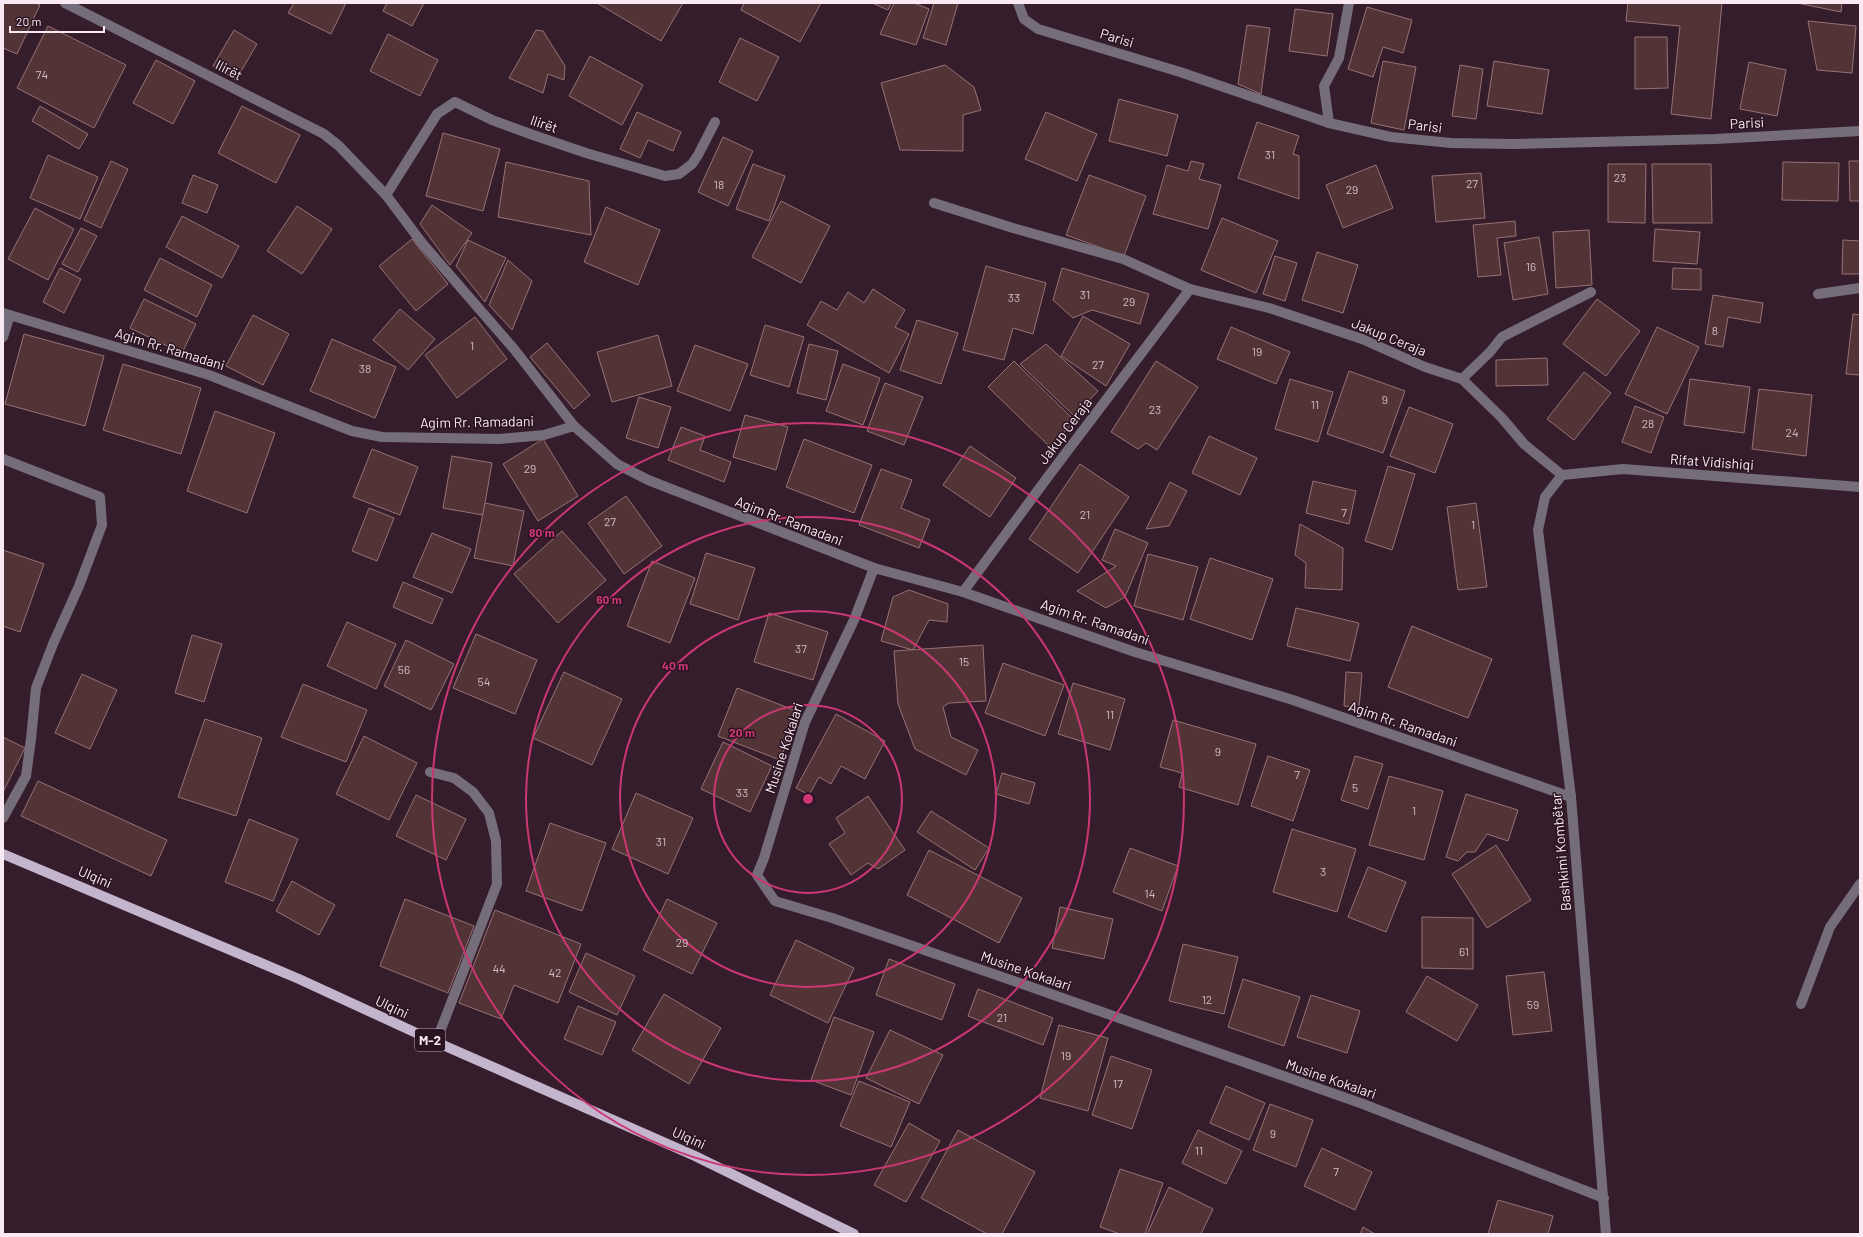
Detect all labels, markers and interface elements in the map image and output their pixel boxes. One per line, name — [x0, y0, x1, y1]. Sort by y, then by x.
scale bar — [10, 8, 104, 34]
text: 20 m — [16, 14, 42, 28]
street label: Parisi — [1098, 24, 1136, 51]
street label: Ilirët — [213, 56, 246, 83]
house number: 74 — [36, 67, 48, 81]
street label: Ilirët — [528, 111, 560, 136]
street label: Parisi — [1729, 113, 1765, 132]
street label: Parisi — [1407, 115, 1443, 136]
house number: 31 — [1265, 147, 1275, 161]
house number: 23 — [1614, 170, 1626, 184]
house number: 27 — [1466, 176, 1478, 190]
house number: 18 — [714, 177, 724, 191]
house number: 29 — [1346, 182, 1358, 196]
house number: 16 — [1526, 259, 1536, 273]
house number: 31 — [1080, 287, 1090, 301]
house number: 33 — [1008, 290, 1020, 304]
house number: 29 — [1123, 294, 1135, 308]
street label: Jakup Ceraja — [1349, 314, 1429, 359]
house number: 8 — [1712, 323, 1718, 337]
street label: Agim Rr. Ramadani — [113, 324, 227, 373]
house number: 1 — [470, 338, 474, 352]
house number: 19 — [1252, 344, 1262, 358]
house number: 27 — [1092, 357, 1104, 371]
house number: 38 — [359, 361, 371, 375]
house number: 9 — [1382, 392, 1388, 406]
street label: Jakup Ceraja — [1034, 394, 1095, 467]
house number: 11 — [1311, 397, 1319, 411]
house number: 23 — [1149, 402, 1161, 416]
street label: Agim Rr. Ramadani — [420, 412, 534, 431]
house number: 28 — [1642, 416, 1654, 430]
house number: 24 — [1785, 425, 1799, 439]
street label: Rifat Vidishiqi — [1670, 450, 1755, 473]
house number: 29 — [524, 461, 536, 475]
street label: Agim Rr. Ramadani — [733, 492, 845, 549]
house number: 7 — [1341, 505, 1347, 519]
house number: 21 — [1080, 507, 1090, 521]
house number: 27 — [604, 514, 616, 528]
house number: 1 — [1471, 517, 1475, 531]
text: 80 m — [529, 525, 555, 539]
text: 60 m — [596, 592, 622, 606]
street label: Agim Rr. Ramadani — [1039, 595, 1152, 648]
house number: 37 — [795, 641, 807, 655]
house number: 15 — [959, 654, 969, 668]
text: 40 m — [662, 658, 688, 672]
house number: 56 — [398, 662, 410, 676]
house number: 54 — [478, 674, 490, 688]
street label: Agim Rr. Ramadani — [1347, 697, 1460, 750]
street label: Musine Kokalari — [761, 700, 806, 795]
house number: 11 — [1106, 707, 1114, 721]
text: 20 m — [729, 725, 755, 739]
house number: 9 — [1215, 744, 1221, 758]
house number: 7 — [1294, 767, 1300, 781]
house number: 5 — [1352, 780, 1358, 794]
house number: 33 — [736, 785, 748, 799]
centre of rings — [801, 792, 815, 806]
street label: Bashkimi Kombëtar — [1547, 792, 1574, 912]
house number: 1 — [1412, 803, 1416, 817]
house number: 31 — [656, 834, 666, 848]
street label: Ulqini — [76, 862, 114, 891]
house number: 3 — [1320, 864, 1326, 878]
house number: 14 — [1145, 886, 1155, 900]
house number: 29 — [676, 935, 688, 949]
house number: 61 — [1459, 944, 1469, 958]
street label: Musine Kokalari — [979, 947, 1074, 994]
house number: 44 — [492, 961, 506, 975]
house number: 42 — [548, 965, 562, 979]
street label: Ulqini — [373, 992, 412, 1022]
house number: 12 — [1202, 992, 1212, 1006]
house number: 59 — [1527, 997, 1539, 1011]
house number: 21 — [997, 1010, 1007, 1024]
road number: M-2 — [415, 1029, 445, 1051]
house number: 19 — [1061, 1048, 1071, 1062]
street label: Musine Kokalari — [1284, 1055, 1379, 1102]
house number: 17 — [1113, 1076, 1123, 1090]
street label: Ulqini — [670, 1123, 709, 1152]
house number: 9 — [1270, 1126, 1276, 1140]
house number: 11 — [1195, 1143, 1203, 1157]
house number: 7 — [1333, 1164, 1339, 1178]

